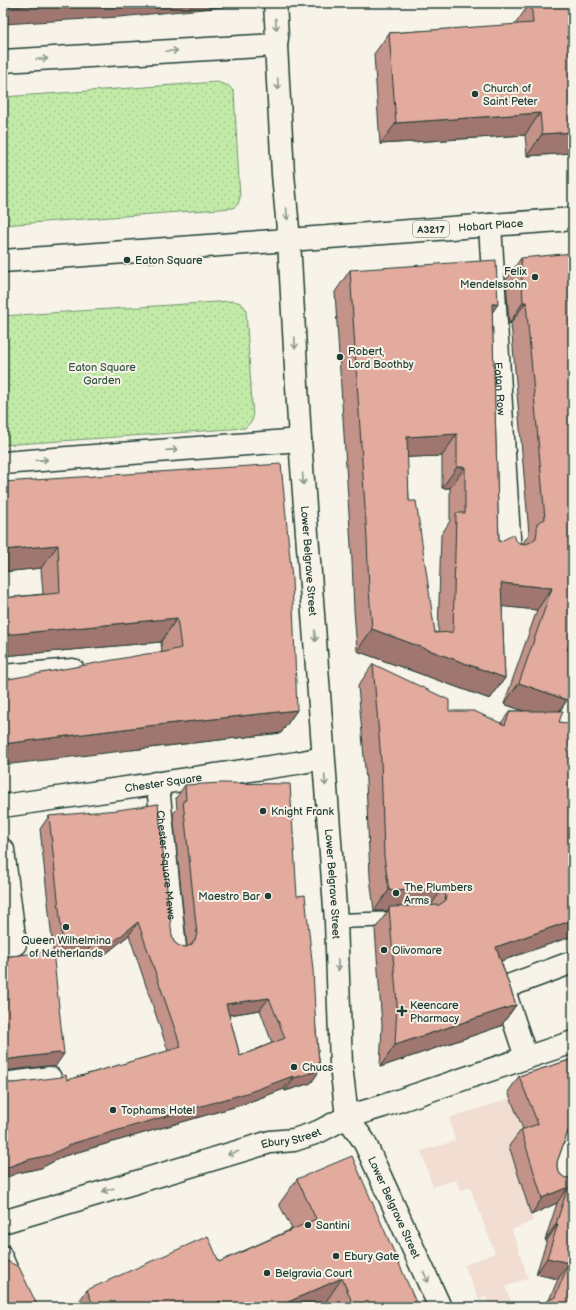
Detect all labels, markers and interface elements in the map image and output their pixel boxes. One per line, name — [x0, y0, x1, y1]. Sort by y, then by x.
one-way arrow — [273, 17, 280, 30]
one-way arrow — [165, 47, 178, 55]
one-way arrow — [35, 55, 48, 62]
one-way arrow — [274, 77, 281, 90]
place label: Church of Saint Peter — [483, 82, 539, 108]
marker: Church of Saint Peter — [470, 89, 480, 99]
one-way arrow — [283, 207, 290, 220]
street label: Hobart Place — [458, 217, 524, 234]
road number: A3217 — [413, 221, 449, 237]
place label: Eaton Square — [135, 254, 203, 267]
marker: Eaton Square — [122, 255, 132, 265]
place label: Felix Mendelssohn — [460, 265, 527, 291]
marker: Felix Mendelssohn — [530, 272, 540, 282]
one-way arrow — [291, 336, 298, 349]
place label: Robert, Lord Boothby — [348, 345, 414, 371]
marker: Robert, Lord Boothby — [335, 352, 345, 362]
park label: Eaton Square Garden — [68, 361, 136, 387]
street label: Eaton Row — [491, 362, 508, 416]
one-way arrow — [165, 446, 178, 453]
one-way arrow — [35, 456, 48, 463]
one-way arrow — [300, 472, 307, 485]
street label: Lower Belgrave Street — [298, 505, 319, 617]
one-way arrow — [311, 629, 318, 642]
street label: Chester Square — [124, 771, 203, 795]
one-way arrow — [322, 773, 329, 786]
place label: Knight Frank — [271, 805, 334, 818]
marker: Knight Frank — [258, 806, 268, 816]
street label: Chester Square Mews — [154, 810, 178, 921]
street label: Lower Belgrave Street — [322, 828, 343, 940]
place label: The Plumbers Arms — [404, 881, 473, 907]
marker: The Plumbers Arms — [391, 888, 401, 898]
place label: Maestro Bar — [198, 890, 261, 903]
marker: Maestro Bar — [263, 891, 273, 901]
marker: Queen Wilhelmina of Netherlands — [61, 922, 71, 932]
place label: Queen Wilhelmina of Netherlands — [21, 934, 111, 960]
place label: Olivomare — [392, 944, 443, 957]
marker: Olivomare — [379, 945, 389, 955]
one-way arrow — [334, 958, 341, 971]
place label: Keencare Pharmacy — [410, 999, 459, 1025]
marker: Keencare Pharmacy — [397, 1006, 407, 1016]
place label: Chucs — [302, 1061, 334, 1074]
marker: Chucs — [289, 1062, 299, 1072]
place label: Tophams Hotel — [121, 1104, 195, 1117]
marker: Tophams Hotel — [108, 1105, 118, 1115]
street label: Ebury Street — [259, 1125, 324, 1151]
one-way arrow — [226, 1150, 239, 1157]
street label: Lower Belgrave Street — [365, 1155, 423, 1261]
one-way arrow — [102, 1187, 115, 1194]
place label: Santini — [316, 1219, 350, 1232]
marker: Santini — [303, 1220, 313, 1230]
place label: Ebury Gate — [344, 1250, 400, 1263]
marker: Ebury Gate — [331, 1251, 341, 1261]
place label: Belgravia Court — [275, 1267, 353, 1280]
marker: Belgravia Court — [262, 1268, 272, 1278]
one-way arrow — [423, 1271, 430, 1283]

